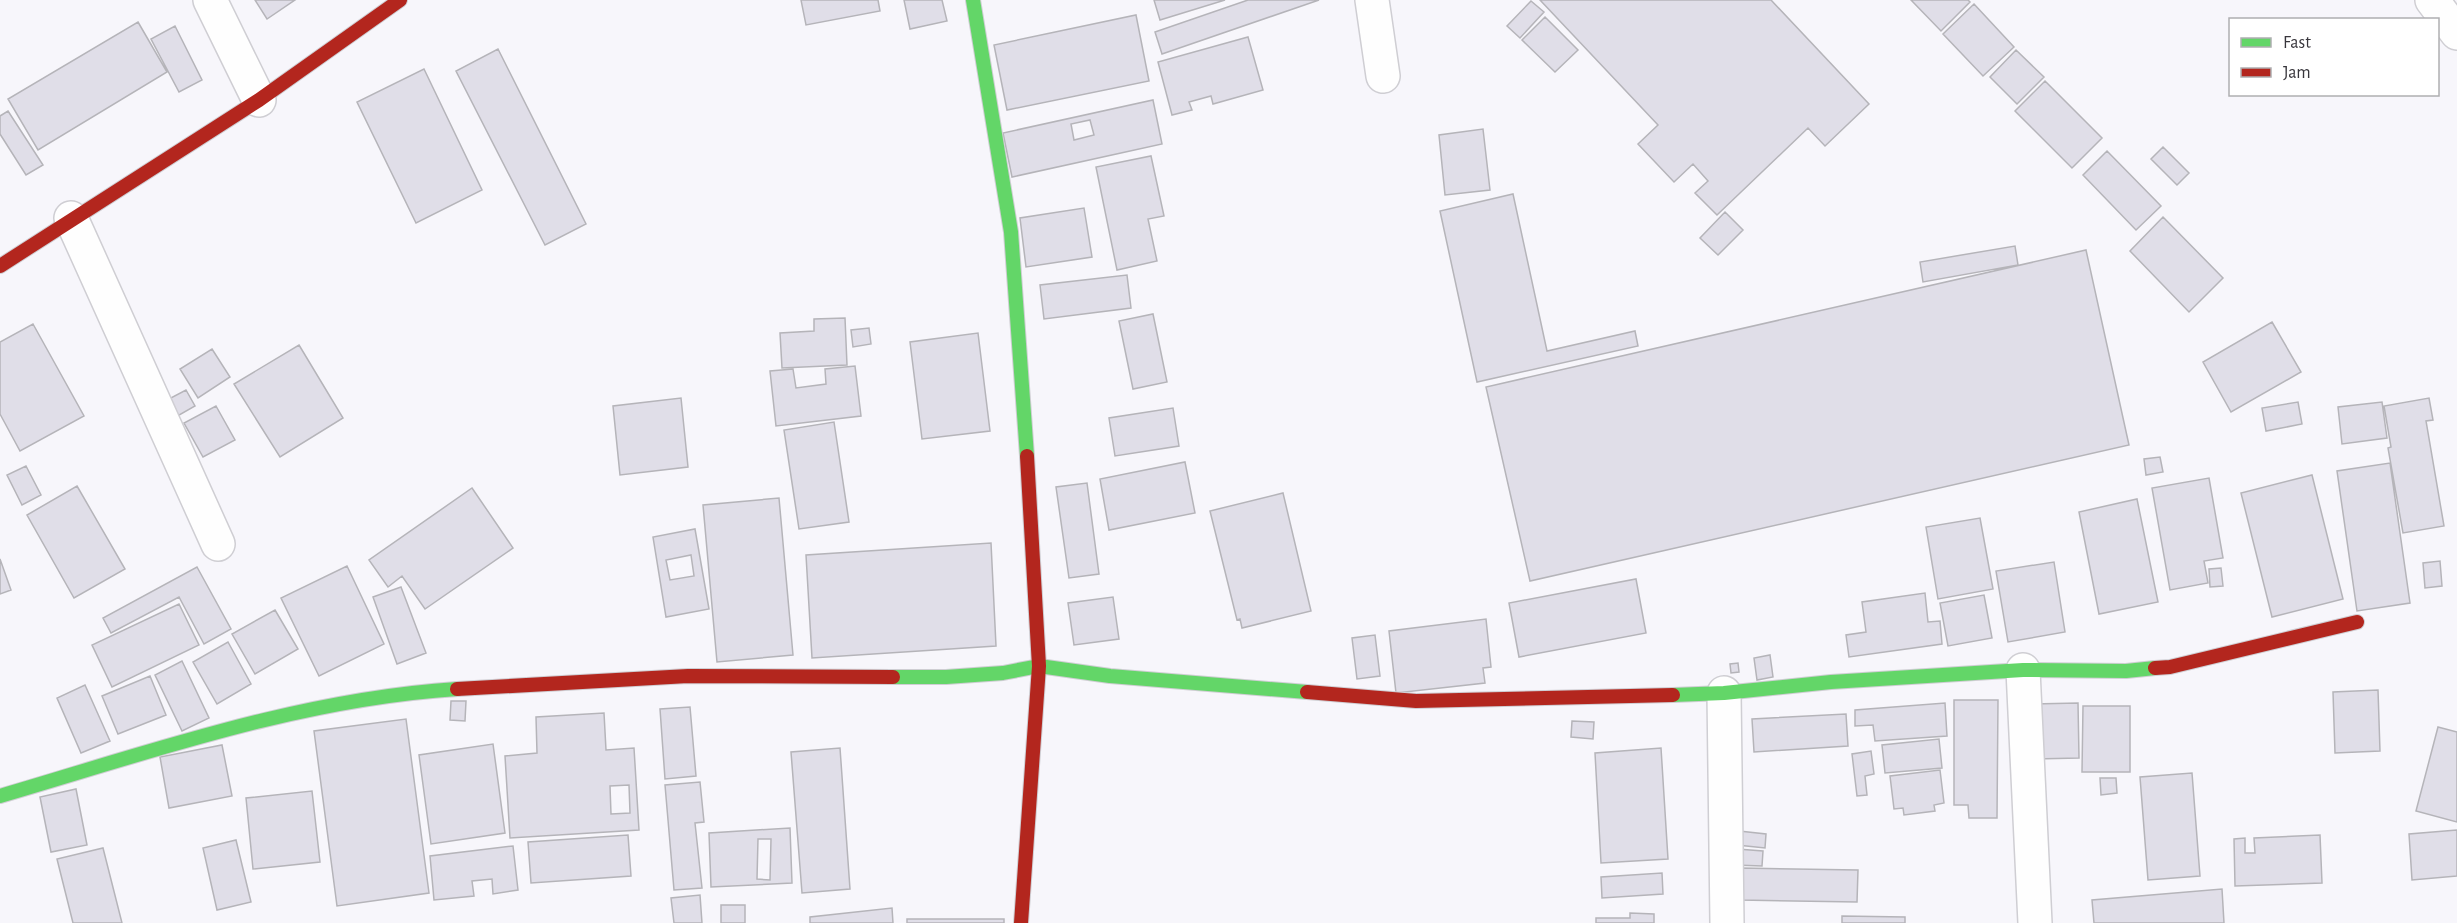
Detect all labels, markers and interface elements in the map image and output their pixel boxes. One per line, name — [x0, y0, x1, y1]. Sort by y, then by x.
legend — [2229, 18, 2439, 96]
text: Fast — [2283, 34, 2311, 52]
text: Jam — [2283, 64, 2311, 82]

